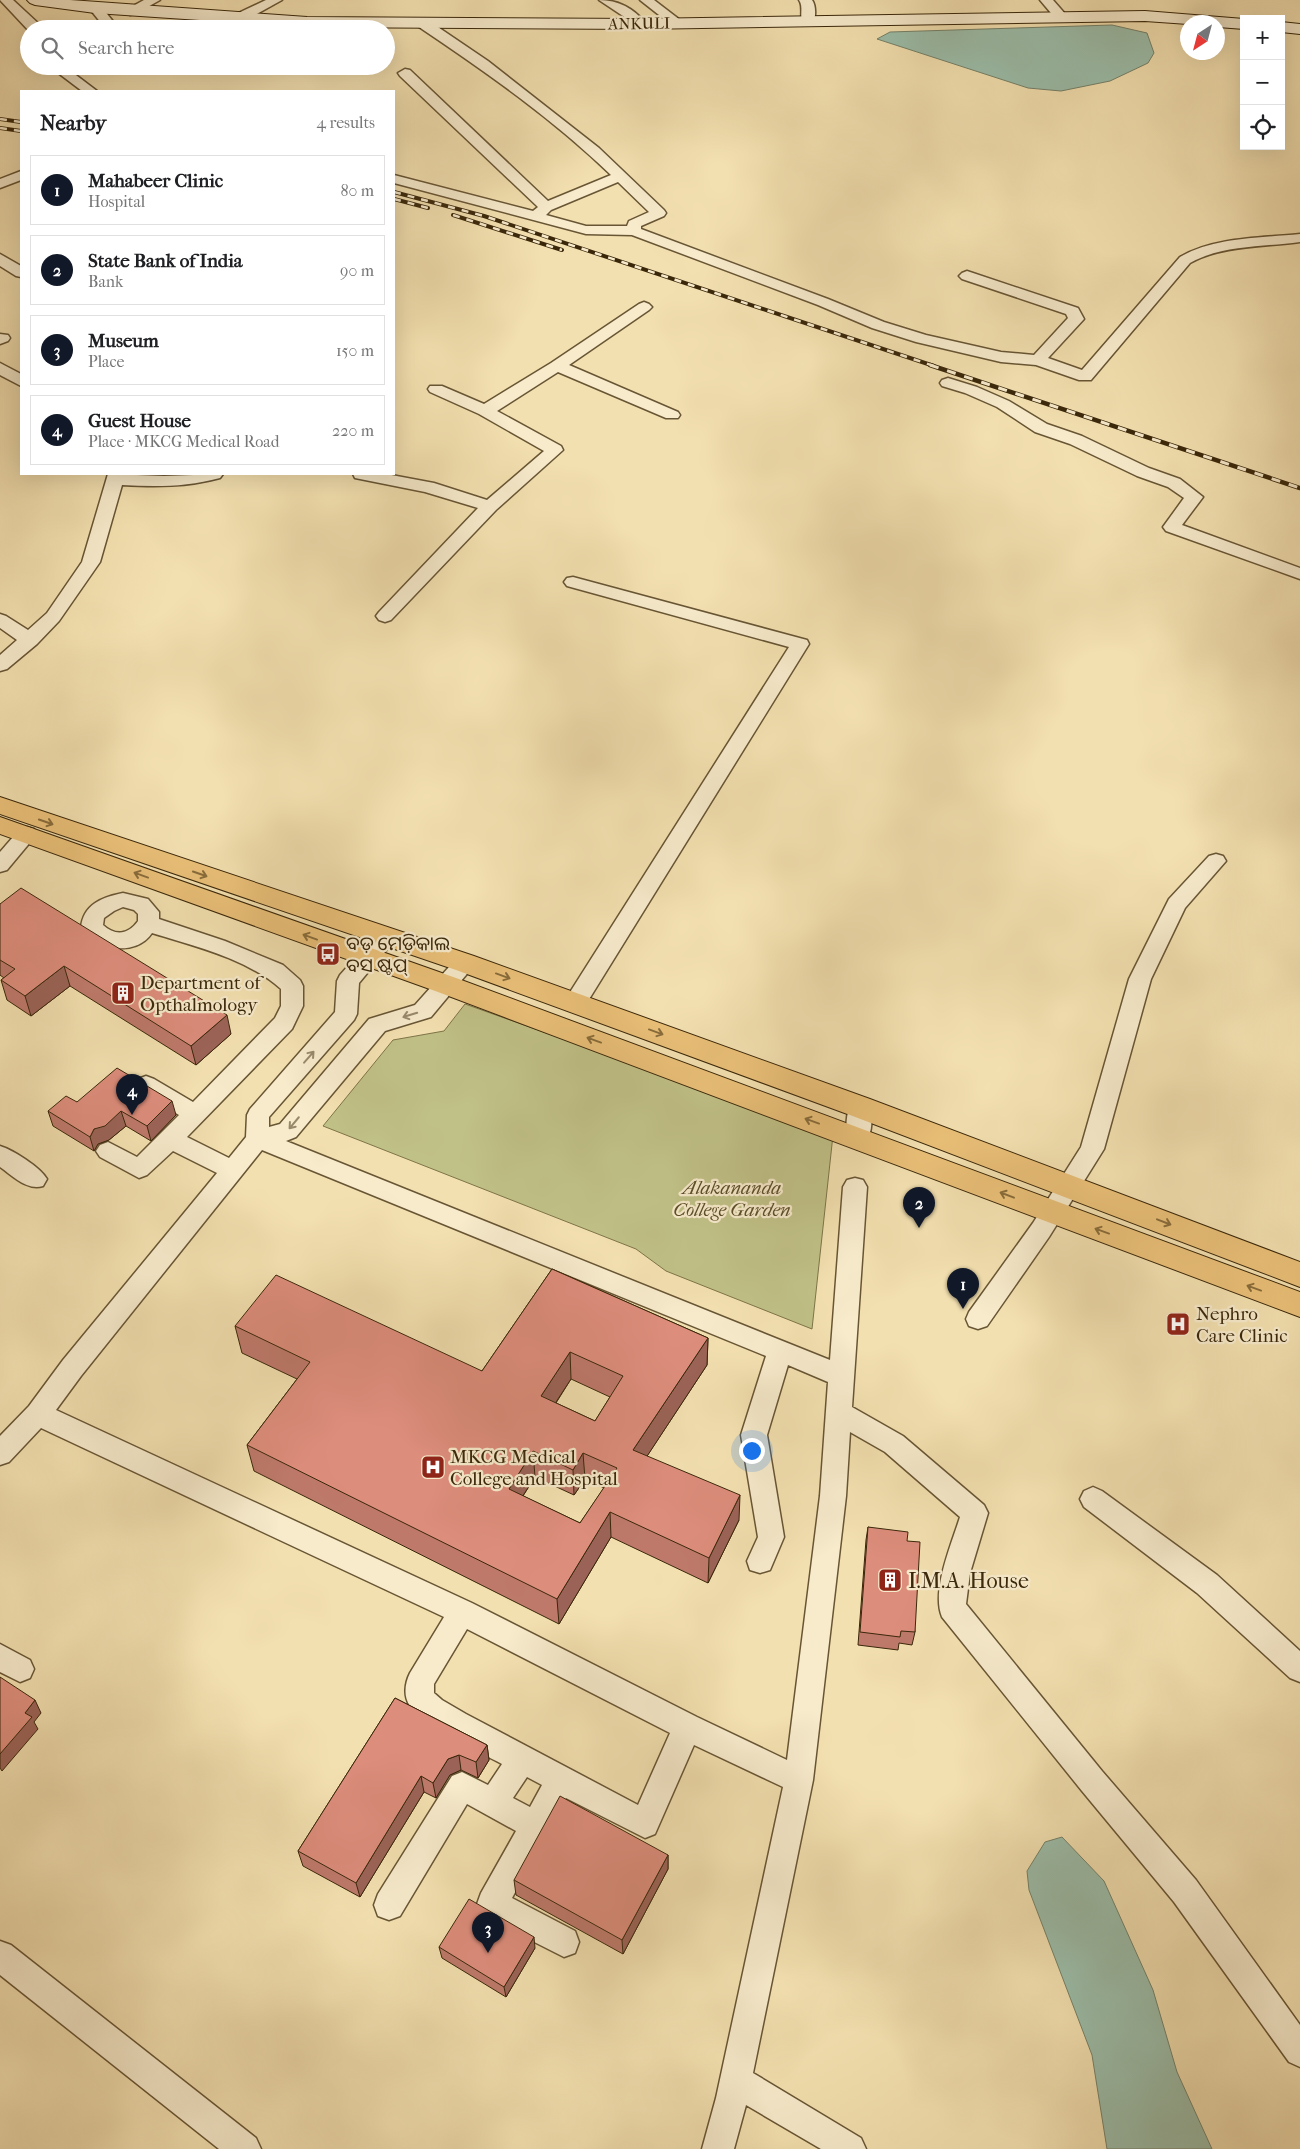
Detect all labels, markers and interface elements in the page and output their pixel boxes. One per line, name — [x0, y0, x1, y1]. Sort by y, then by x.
street label: ANKULI — [607, 13, 670, 34]
north arrow — [1180, 15, 1225, 60]
map controls — [1240, 15, 1285, 150]
button: + — [1240, 15, 1285, 60]
search box — [20, 20, 395, 75]
icon: search — [38, 34, 66, 62]
text: Search here — [78, 37, 174, 59]
button: − — [1240, 60, 1285, 105]
button: locate — [1240, 105, 1285, 150]
text: Nearby — [40, 111, 106, 135]
text: 4 results — [317, 113, 375, 132]
text: Mahabeer Clinic — [88, 170, 223, 192]
text: 1 — [54, 181, 60, 200]
text: 80 m — [340, 181, 374, 200]
text: Hospital — [88, 192, 145, 211]
text: State Bank of India — [88, 250, 243, 272]
text: 2 — [53, 261, 61, 280]
text: 90 m — [340, 261, 374, 280]
text: Bank — [88, 272, 123, 291]
text: Museum — [88, 330, 159, 352]
text: 3 — [54, 341, 60, 360]
text: 150 m — [336, 341, 374, 360]
text: Place — [88, 352, 124, 371]
text: Guest House — [88, 410, 191, 432]
text: 4 — [52, 421, 62, 440]
text: 220 m — [332, 421, 374, 440]
text: Place · MKCG Medical Road — [88, 432, 279, 451]
one-way arrow — [38, 817, 54, 827]
one-way arrow — [192, 869, 208, 879]
one-way arrow — [134, 870, 149, 879]
one-way arrow — [303, 932, 319, 941]
place label: ବଡ଼ ମେଡ଼ିକାଲ ବସ ଷ୍ଟପ୍ — [346, 933, 450, 977]
bus stop icon: ବଡ଼ ମେଡ଼ିକାଲ ବସ ଷ୍ଟପ୍ — [315, 941, 341, 967]
place label: Department of Opthalmology — [140, 972, 264, 1016]
one-way arrow — [495, 972, 511, 982]
building icon: Department of Opthalmology — [110, 980, 136, 1006]
one-way arrow — [403, 1011, 419, 1021]
one-way arrow — [647, 1028, 663, 1037]
one-way arrow — [587, 1035, 603, 1044]
one-way arrow — [303, 1051, 314, 1064]
pin: 4 — [116, 1074, 148, 1115]
one-way arrow — [289, 1116, 300, 1129]
one-way arrow — [805, 1116, 821, 1125]
park label: Alakananda College Garden — [673, 1177, 791, 1221]
pin: 2 — [903, 1187, 935, 1228]
one-way arrow — [1000, 1190, 1015, 1200]
one-way arrow — [1155, 1218, 1171, 1227]
one-way arrow — [1095, 1226, 1110, 1235]
pin: 1 — [947, 1268, 979, 1309]
one-way arrow — [1247, 1283, 1263, 1292]
place label: Nephro Care Clinic — [1196, 1303, 1288, 1347]
hospital icon: Nephro Care Clinic — [1165, 1311, 1191, 1337]
your location — [739, 1438, 765, 1464]
place label: MKCG Medical College and Hospital — [450, 1446, 618, 1490]
hospital icon: MKCG Medical College and Hospital — [420, 1454, 446, 1480]
building icon: I.M.A. House — [877, 1567, 903, 1593]
place label: I.M.A. House — [908, 1568, 1029, 1594]
pin: 3 — [472, 1912, 504, 1953]

